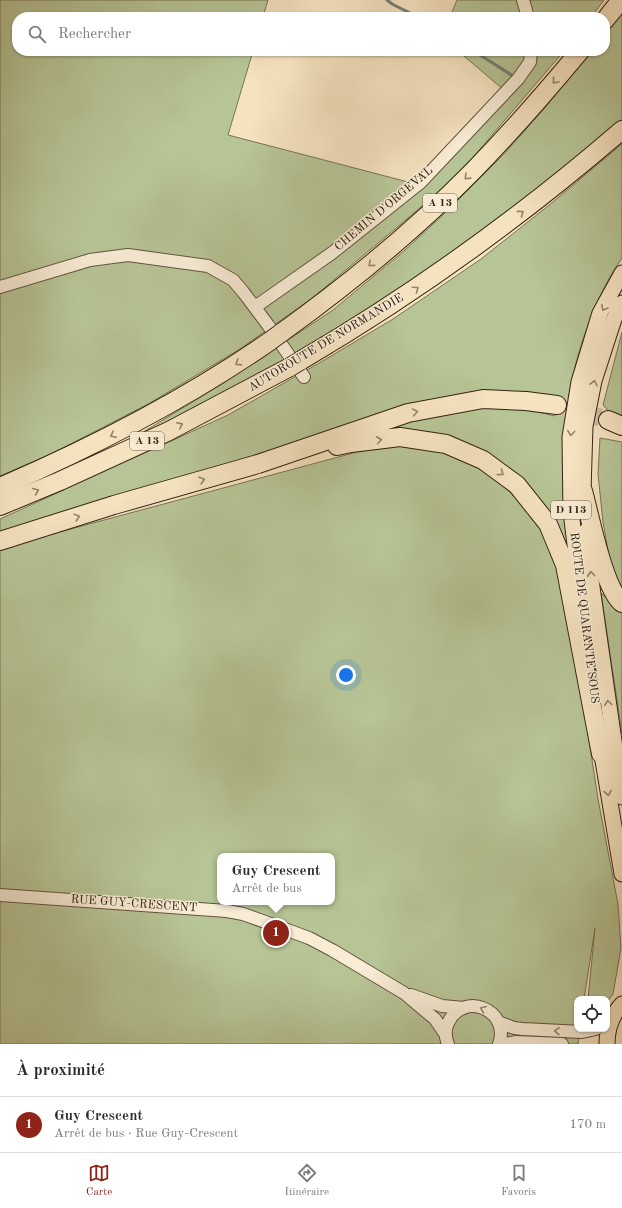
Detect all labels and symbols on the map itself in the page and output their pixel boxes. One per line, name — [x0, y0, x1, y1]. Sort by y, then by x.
one-way arrow — [552, 76, 559, 84]
street label: CHEMIN D'ORGEVAL — [333, 165, 435, 253]
one-way arrow — [464, 172, 472, 180]
road number: A 13 — [423, 194, 457, 212]
one-way arrow — [517, 211, 524, 218]
one-way arrow — [368, 260, 376, 267]
one-way arrow — [412, 286, 419, 294]
street label: AUTOROUTE DE NORMANDIE — [246, 292, 406, 394]
one-way arrow — [601, 304, 608, 311]
one-way arrow — [235, 358, 242, 365]
one-way arrow — [589, 380, 597, 386]
one-way arrow — [412, 408, 418, 416]
one-way arrow — [175, 422, 183, 430]
one-way arrow — [110, 430, 117, 438]
one-way arrow — [567, 430, 576, 436]
road number: A 13 — [130, 432, 164, 450]
one-way arrow — [376, 436, 382, 445]
one-way arrow — [496, 468, 503, 475]
one-way arrow — [198, 476, 205, 485]
one-way arrow — [32, 487, 39, 495]
road number: D 113 — [551, 501, 591, 519]
one-way arrow — [74, 513, 81, 522]
street label: ROUTE DE QUARANTE SOUS — [568, 532, 600, 704]
one-way arrow — [586, 571, 595, 577]
your location — [336, 665, 356, 685]
one-way arrow — [604, 700, 613, 706]
one-way arrow — [603, 790, 612, 796]
street label: RUE GUY-CRESCENT — [70, 894, 198, 914]
pin: 1 — [263, 918, 289, 948]
one-way arrow — [480, 1006, 488, 1014]
one-way arrow — [554, 1027, 560, 1035]

